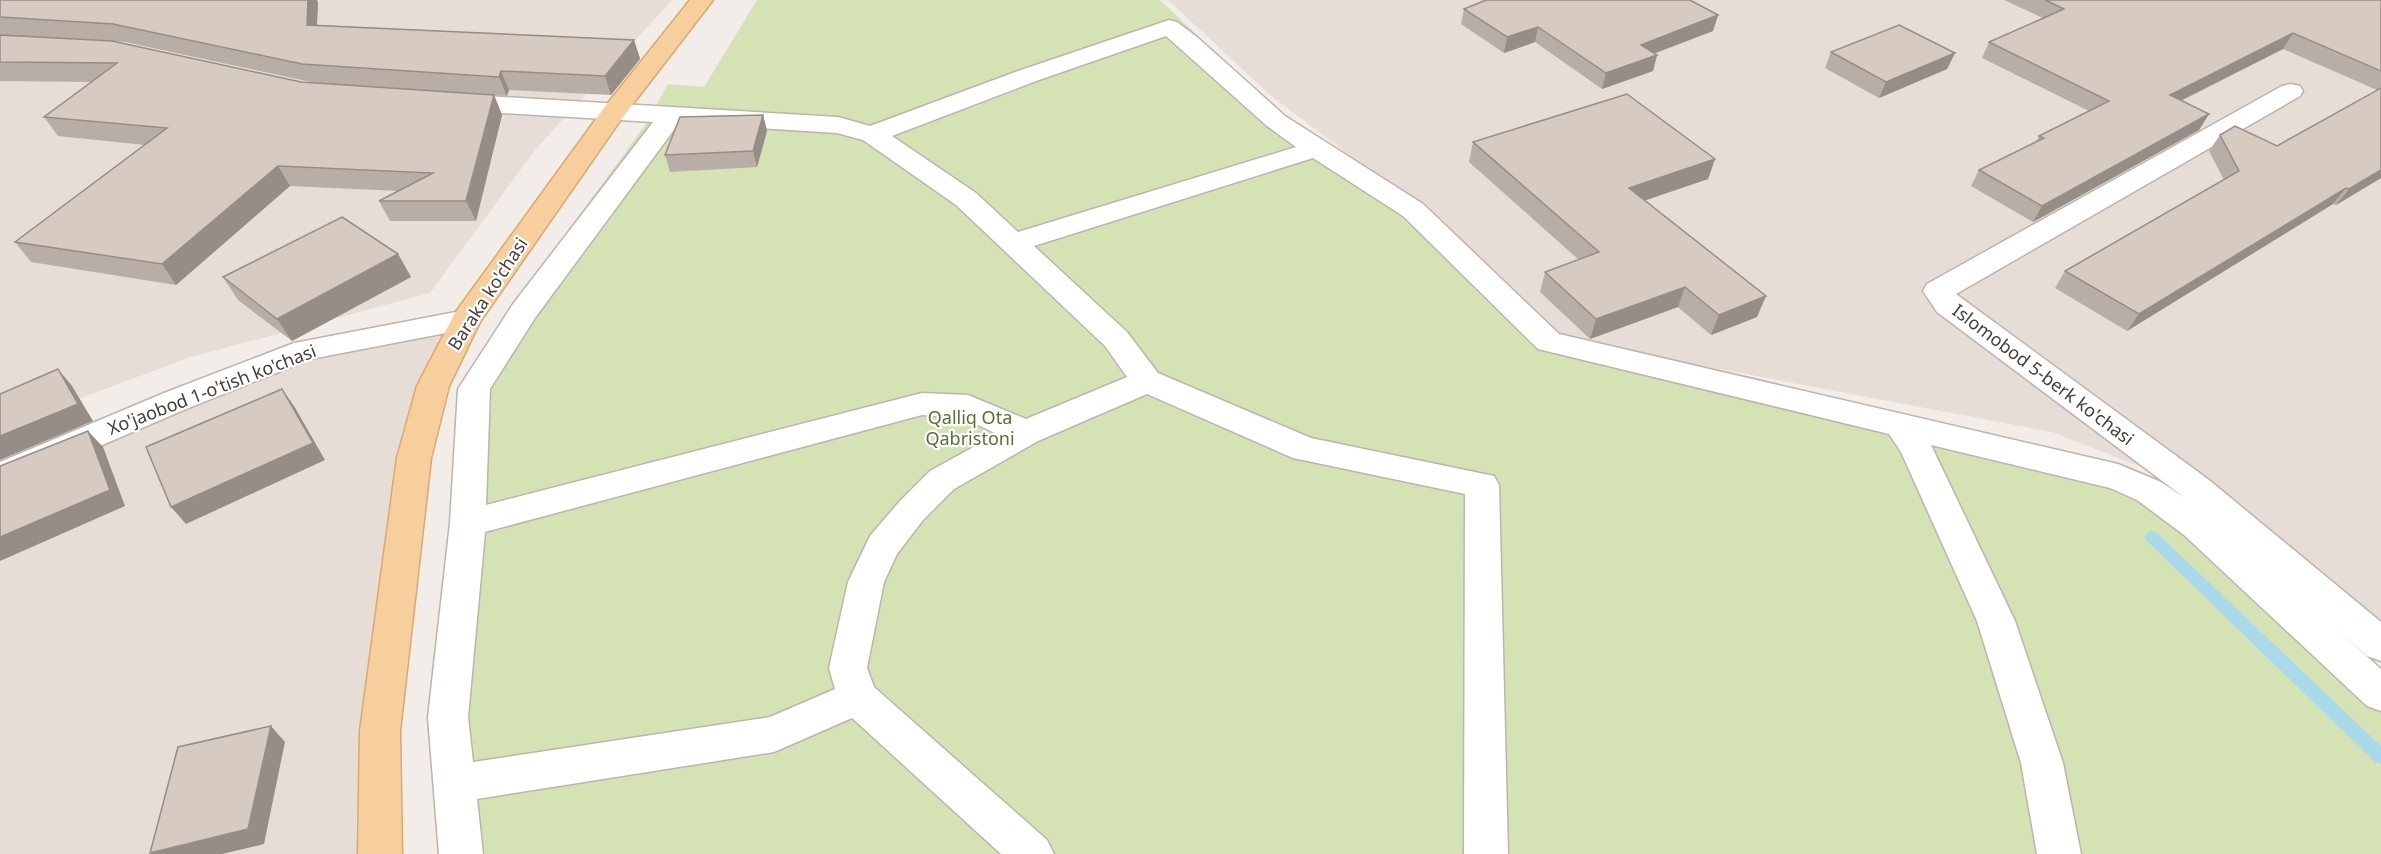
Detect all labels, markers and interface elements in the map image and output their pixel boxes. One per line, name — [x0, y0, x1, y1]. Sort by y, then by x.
street label: Baraka ko'chasi — [442, 232, 533, 354]
street label: Islomobod 5-berk ko'chasi — [1948, 298, 2139, 450]
street label: Xo'jaobod 1-o'tish ko'chasi — [104, 338, 319, 440]
park label: Qalliq Ota Qabristoni — [925, 405, 1015, 450]

